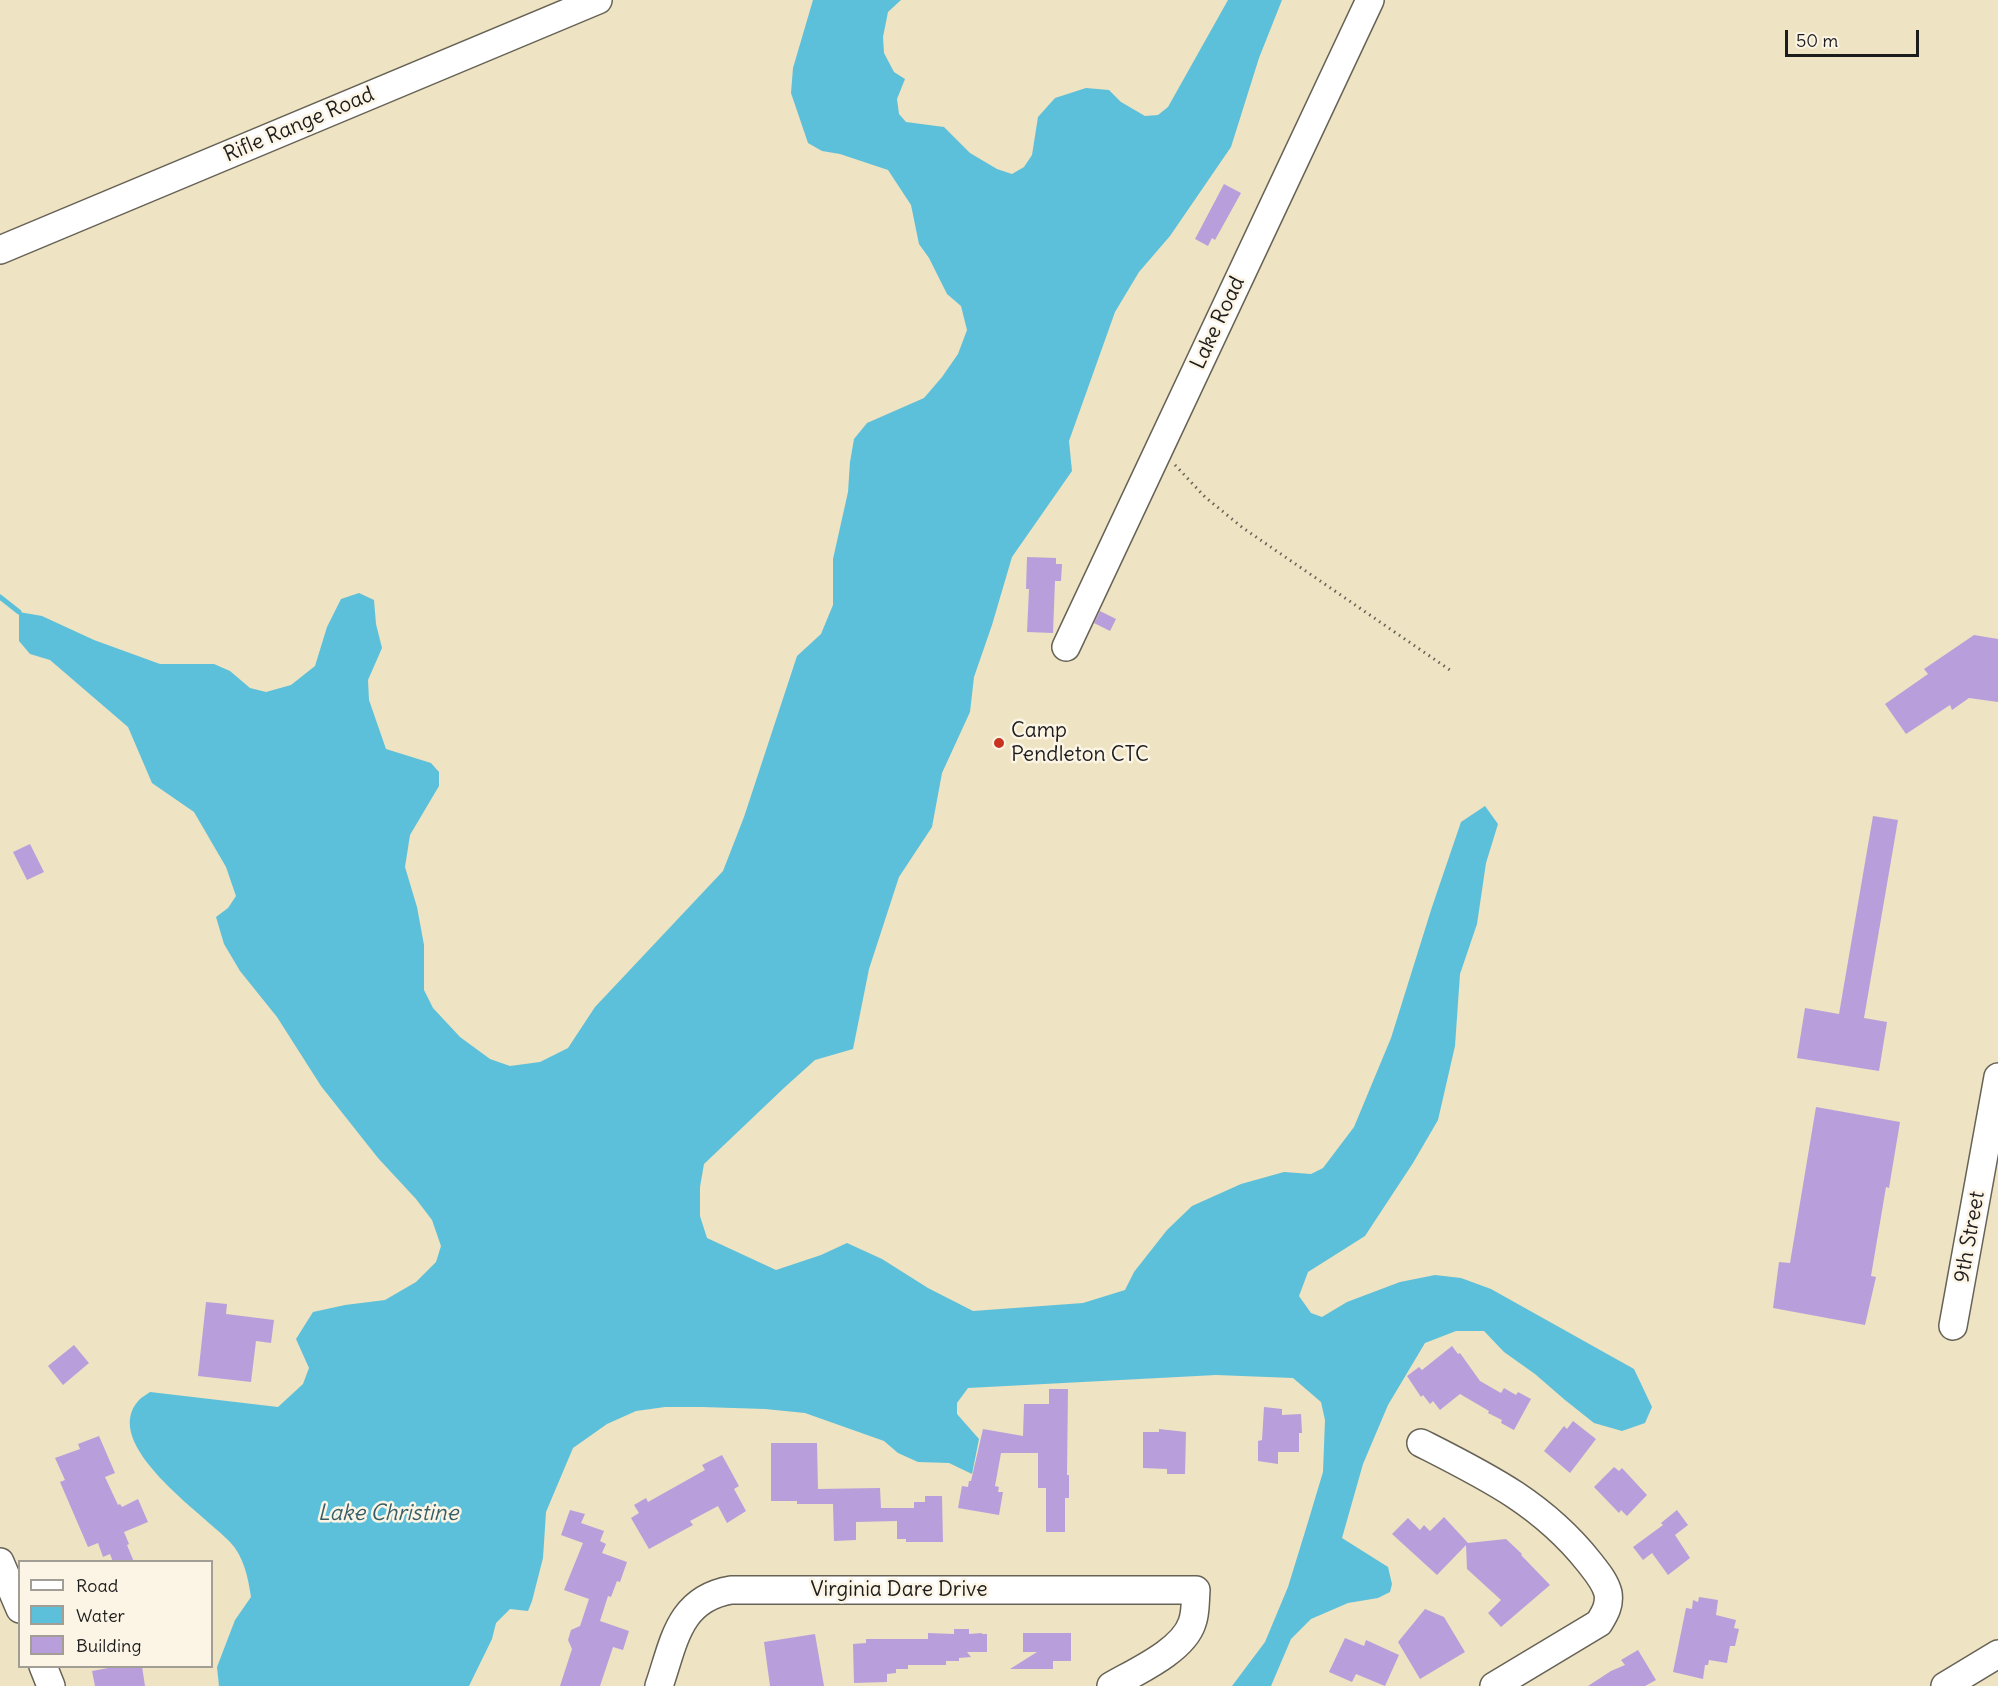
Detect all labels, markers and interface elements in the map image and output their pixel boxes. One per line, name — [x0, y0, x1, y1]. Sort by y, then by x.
scale bar — [1788, 18, 1922, 56]
text: 50 m — [1796, 29, 1838, 52]
street label: Rifle Range Road — [220, 82, 378, 168]
street label: Lake Road — [1186, 273, 1250, 373]
place label: Camp Pendleton CTC — [1011, 718, 1149, 768]
marker: Camp Pendleton CTC — [992, 736, 1006, 750]
street label: 9th Street — [1950, 1189, 1990, 1285]
water label: Lake Christine — [318, 1501, 458, 1527]
legend — [18, 1560, 213, 1668]
text: Road — [76, 1574, 118, 1597]
street label: Virginia Dare Drive — [810, 1577, 988, 1603]
text: Water — [76, 1604, 125, 1627]
text: Building — [76, 1634, 141, 1657]

